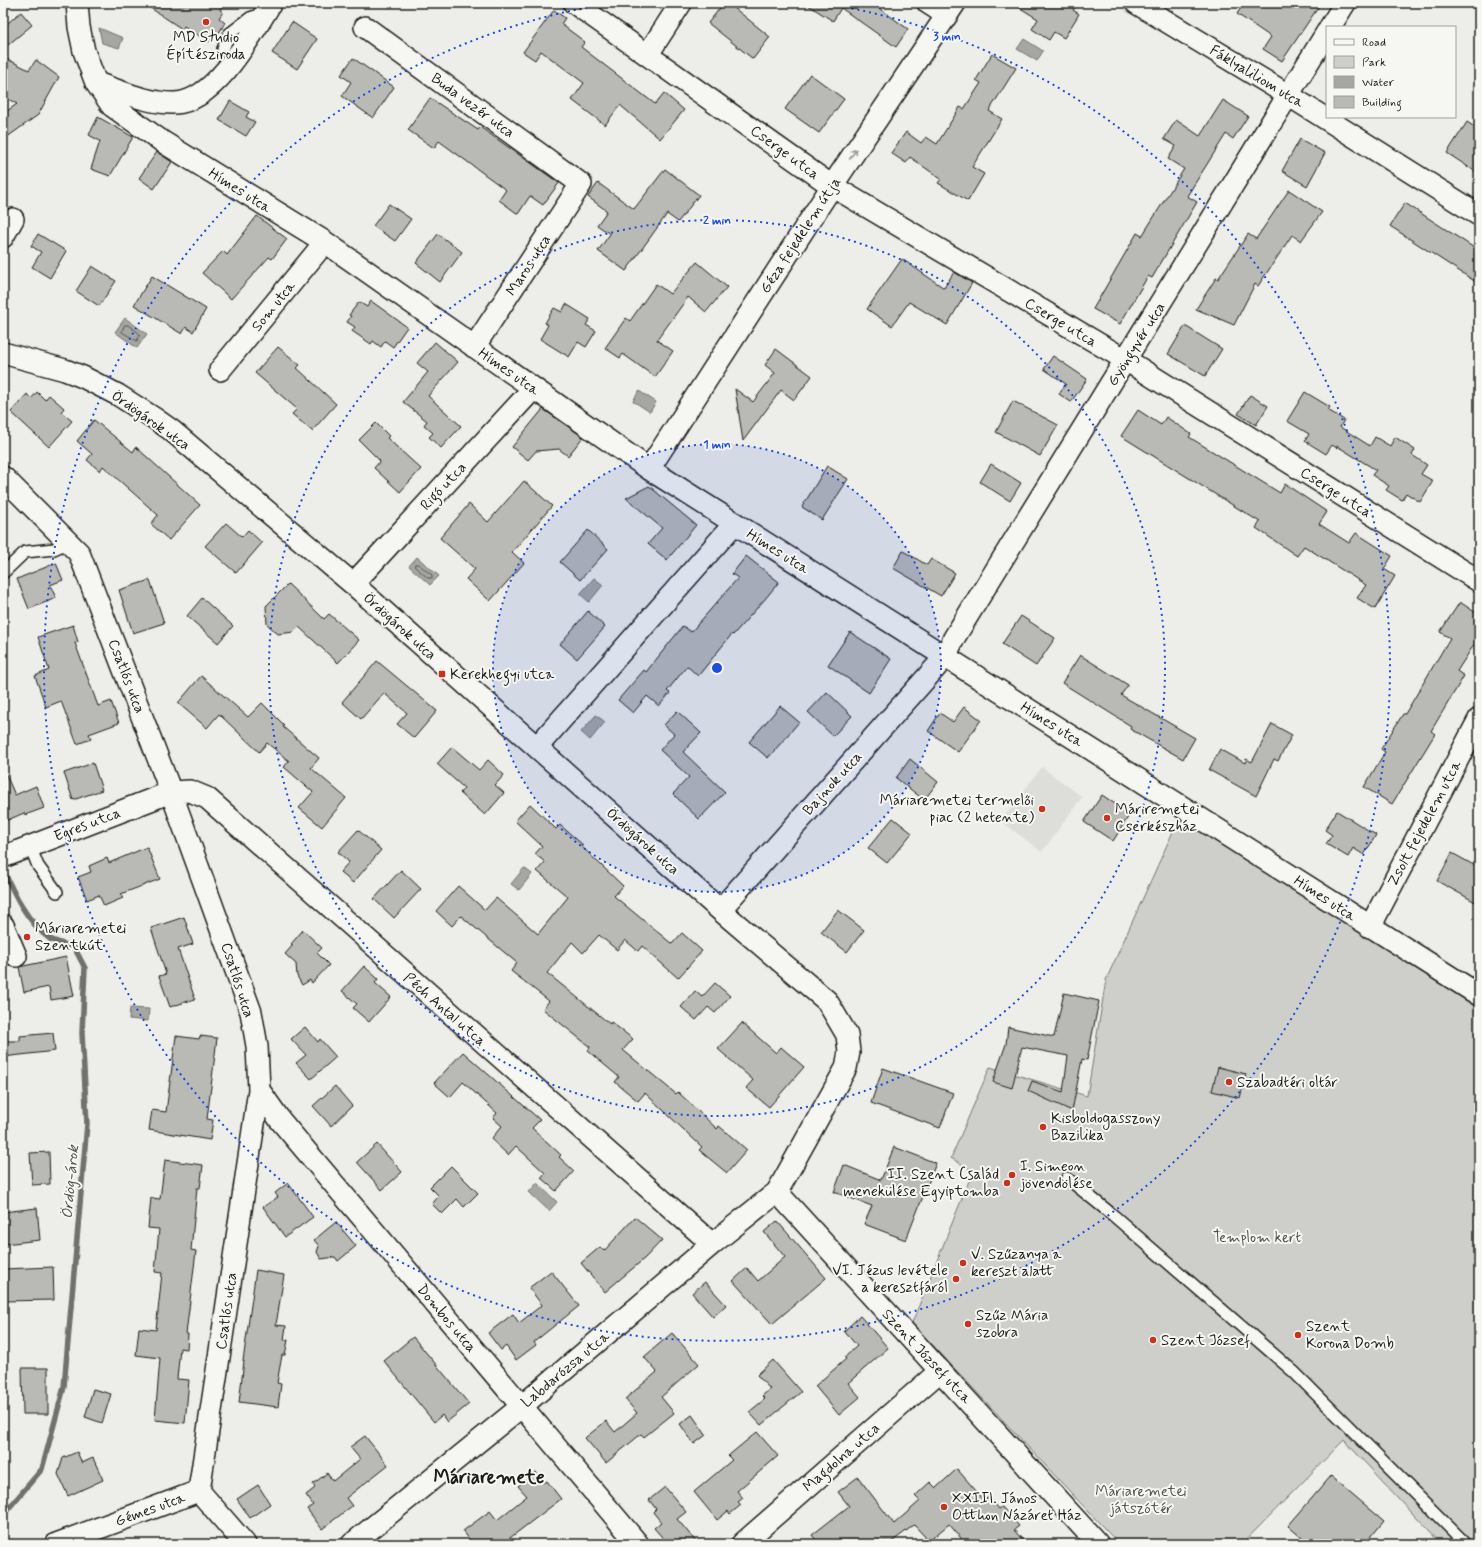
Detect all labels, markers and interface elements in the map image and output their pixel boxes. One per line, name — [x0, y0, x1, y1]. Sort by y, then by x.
marker: MD Studio Építésziroda — [201, 17, 211, 27]
legend — [1326, 26, 1456, 118]
place label: MD Studio Építésziroda — [167, 28, 246, 65]
text: 3 min — [933, 29, 961, 45]
text: Road — [1362, 35, 1386, 51]
street label: Fáklyaliliom utca — [1206, 41, 1308, 113]
text: Park — [1362, 55, 1386, 71]
street label: Buda vezér utca — [427, 69, 518, 143]
text: Water — [1362, 75, 1394, 91]
text: Building — [1362, 95, 1402, 112]
street label: Cserge utca — [746, 121, 823, 185]
one-way arrow — [849, 148, 858, 159]
street label: Hímes utca — [204, 164, 275, 219]
street label: Géza fejedelem útja — [756, 173, 846, 298]
text: 2 min — [703, 213, 731, 229]
street label: Maros utca — [502, 231, 556, 300]
street label: Som utca — [247, 276, 301, 336]
street label: Cserge utca — [1021, 294, 1100, 352]
street label: Gyöngyvér utca — [1103, 299, 1171, 391]
street label: Hímes utca — [474, 343, 544, 401]
street label: Ördögárok utca — [107, 386, 194, 455]
text: 1 min — [703, 437, 731, 453]
street label: Rigó utca — [416, 458, 472, 516]
street label: Cserge utca — [1296, 463, 1375, 523]
street label: Hímes utca — [742, 525, 813, 580]
street label: Ördögárok utca — [358, 589, 440, 665]
street label: Csatlós utca — [103, 636, 149, 716]
centre of rings — [710, 661, 724, 675]
place label: Kerekhegyi utca — [450, 665, 555, 686]
marker: Kerekhegyi utca — [437, 669, 447, 679]
street label: Hímes utca — [1016, 698, 1087, 753]
street label: Bajnok utca — [799, 747, 867, 820]
street label: Zsolt fejedelem utca — [1383, 756, 1467, 890]
place label: Máriaremetei termelői piac (2 hetente) — [880, 791, 1035, 828]
place label: Máriremetei Cserkészház — [1115, 800, 1199, 837]
street label: Egres utca — [51, 803, 124, 847]
street label: Ördögárok utca — [601, 804, 683, 880]
marker: Máriaremetei termelői piac (2 hetente) — [1037, 804, 1047, 814]
marker: Máriremetei Cserkészház — [1102, 813, 1112, 823]
street label: Hímes utca — [1289, 871, 1360, 927]
place label: Máriaremetei Szentkút — [35, 919, 126, 956]
marker: Máriaremetei Szentkút — [22, 932, 32, 942]
street label: Csatlós utca — [216, 940, 259, 1020]
street label: Péch Antal utca — [399, 968, 490, 1051]
place label: Szabadtéri oltár — [1237, 1073, 1338, 1093]
marker: Szabadtéri oltár — [1224, 1077, 1234, 1087]
place label: Kisboldogasszony Bazilika — [1051, 1109, 1161, 1146]
marker: Kisboldogasszony Bazilika — [1038, 1122, 1048, 1132]
water label: Ördög-árok — [57, 1144, 84, 1220]
place label: I. Simeon jövendölése — [1019, 1157, 1093, 1194]
place label: II. Szent Család menekülése Egyiptomba — [843, 1165, 999, 1202]
marker: I. Simeon jövendölése — [1007, 1170, 1017, 1180]
marker: II. Szent Család menekülése Egyiptomba — [1002, 1178, 1012, 1188]
park label: Templom kert — [1213, 1228, 1301, 1248]
place label: V. Szűzanya a kereszt alatt — [971, 1245, 1063, 1282]
marker: V. Szűzanya a kereszt alatt — [958, 1258, 968, 1268]
place label: VI. Jézus levétele a keresztfáról — [832, 1261, 948, 1298]
street label: Csatlós utca — [212, 1271, 242, 1351]
marker: VI. Jézus levétele a keresztfáról — [951, 1274, 961, 1284]
street label: Dombos utca — [412, 1280, 481, 1357]
street label: Szent József utca — [877, 1305, 976, 1409]
place label: Szűz Mária szobra — [976, 1306, 1048, 1343]
place label: Szent Korona Domb — [1306, 1317, 1394, 1354]
marker: Szűz Mária szobra — [963, 1319, 973, 1329]
street label: Labdarózsa utca — [517, 1326, 615, 1413]
marker: Szent Korona Domb — [1293, 1330, 1303, 1340]
place label: Szent József — [1161, 1331, 1250, 1351]
marker: Szent József — [1148, 1335, 1158, 1345]
street label: Magdolna utca — [799, 1419, 885, 1498]
district label: Máriaremete — [433, 1465, 545, 1490]
park label: Máriaremetei játszótér — [1095, 1482, 1187, 1519]
street label: Gémes utca — [113, 1488, 189, 1532]
place label: XXIII. János Otthon Názáret Ház — [952, 1489, 1082, 1526]
marker: XXIII. János Otthon Názáret Ház — [939, 1502, 949, 1512]

